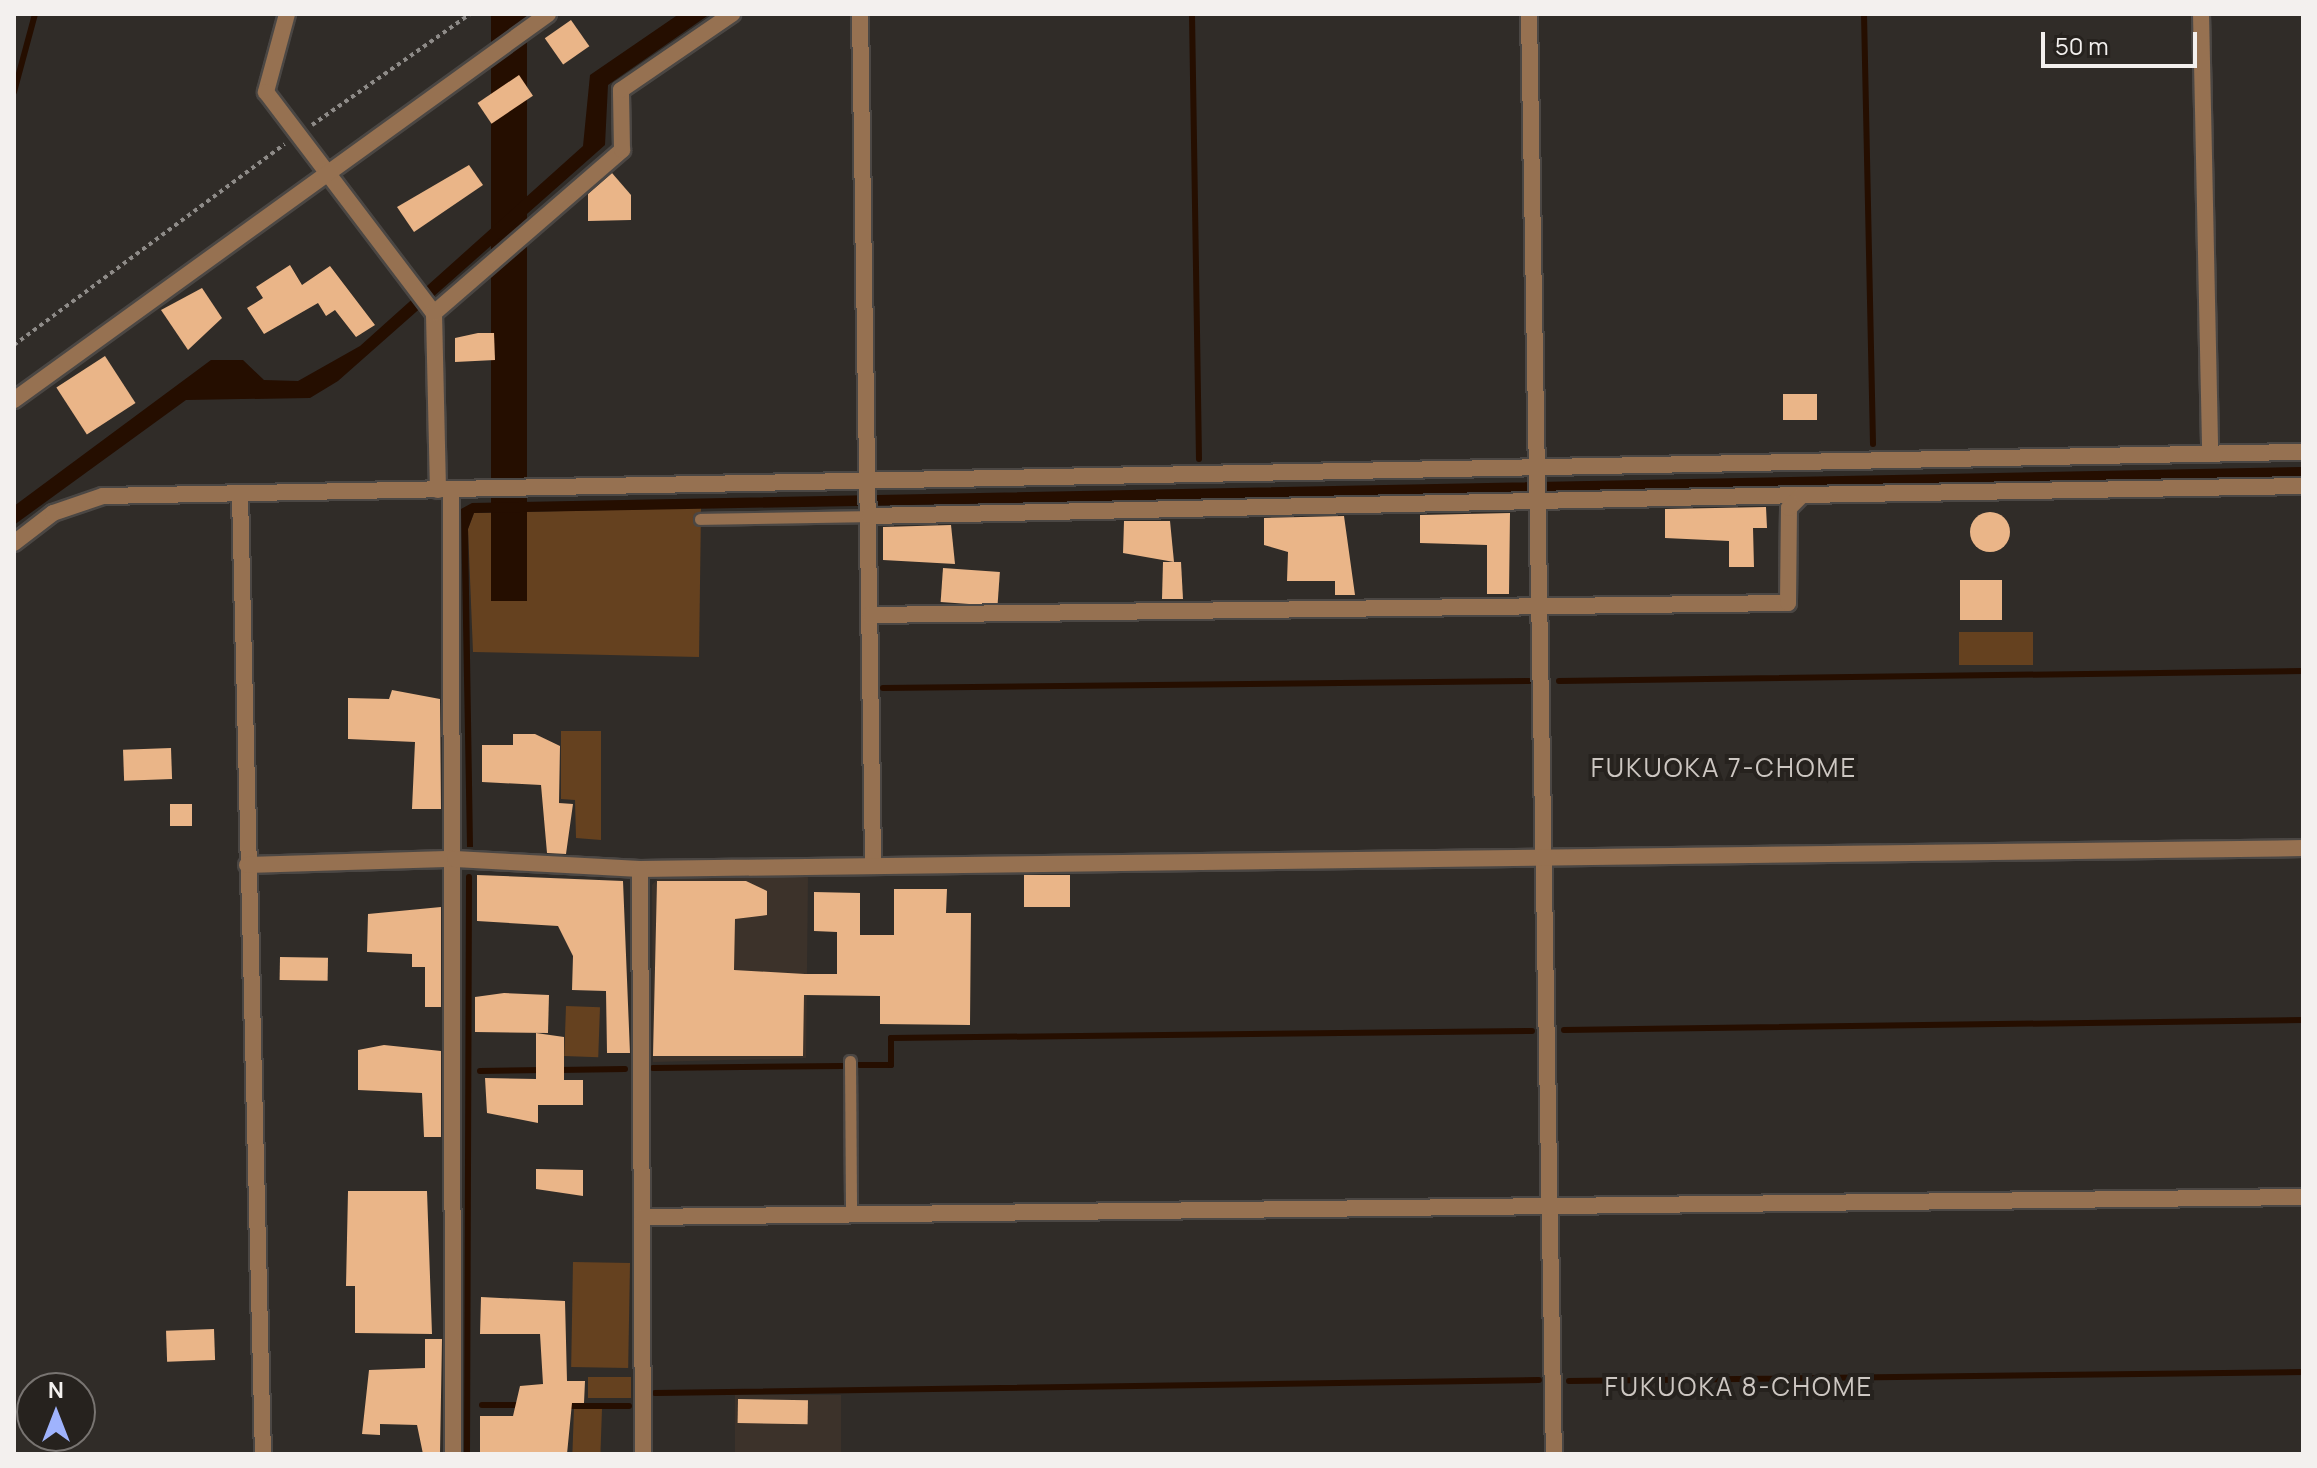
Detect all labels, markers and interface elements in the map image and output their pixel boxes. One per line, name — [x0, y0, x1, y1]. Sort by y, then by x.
scale bar — [2045, 16, 2201, 66]
text: 50 m — [2055, 29, 2109, 62]
district label: FUKUOKA 7-CHOME — [1591, 752, 1857, 784]
district label: FUKUOKA 8-CHOME — [1605, 1371, 1873, 1403]
north arrow — [16, 1372, 96, 1452]
text: N — [48, 1375, 64, 1405]

